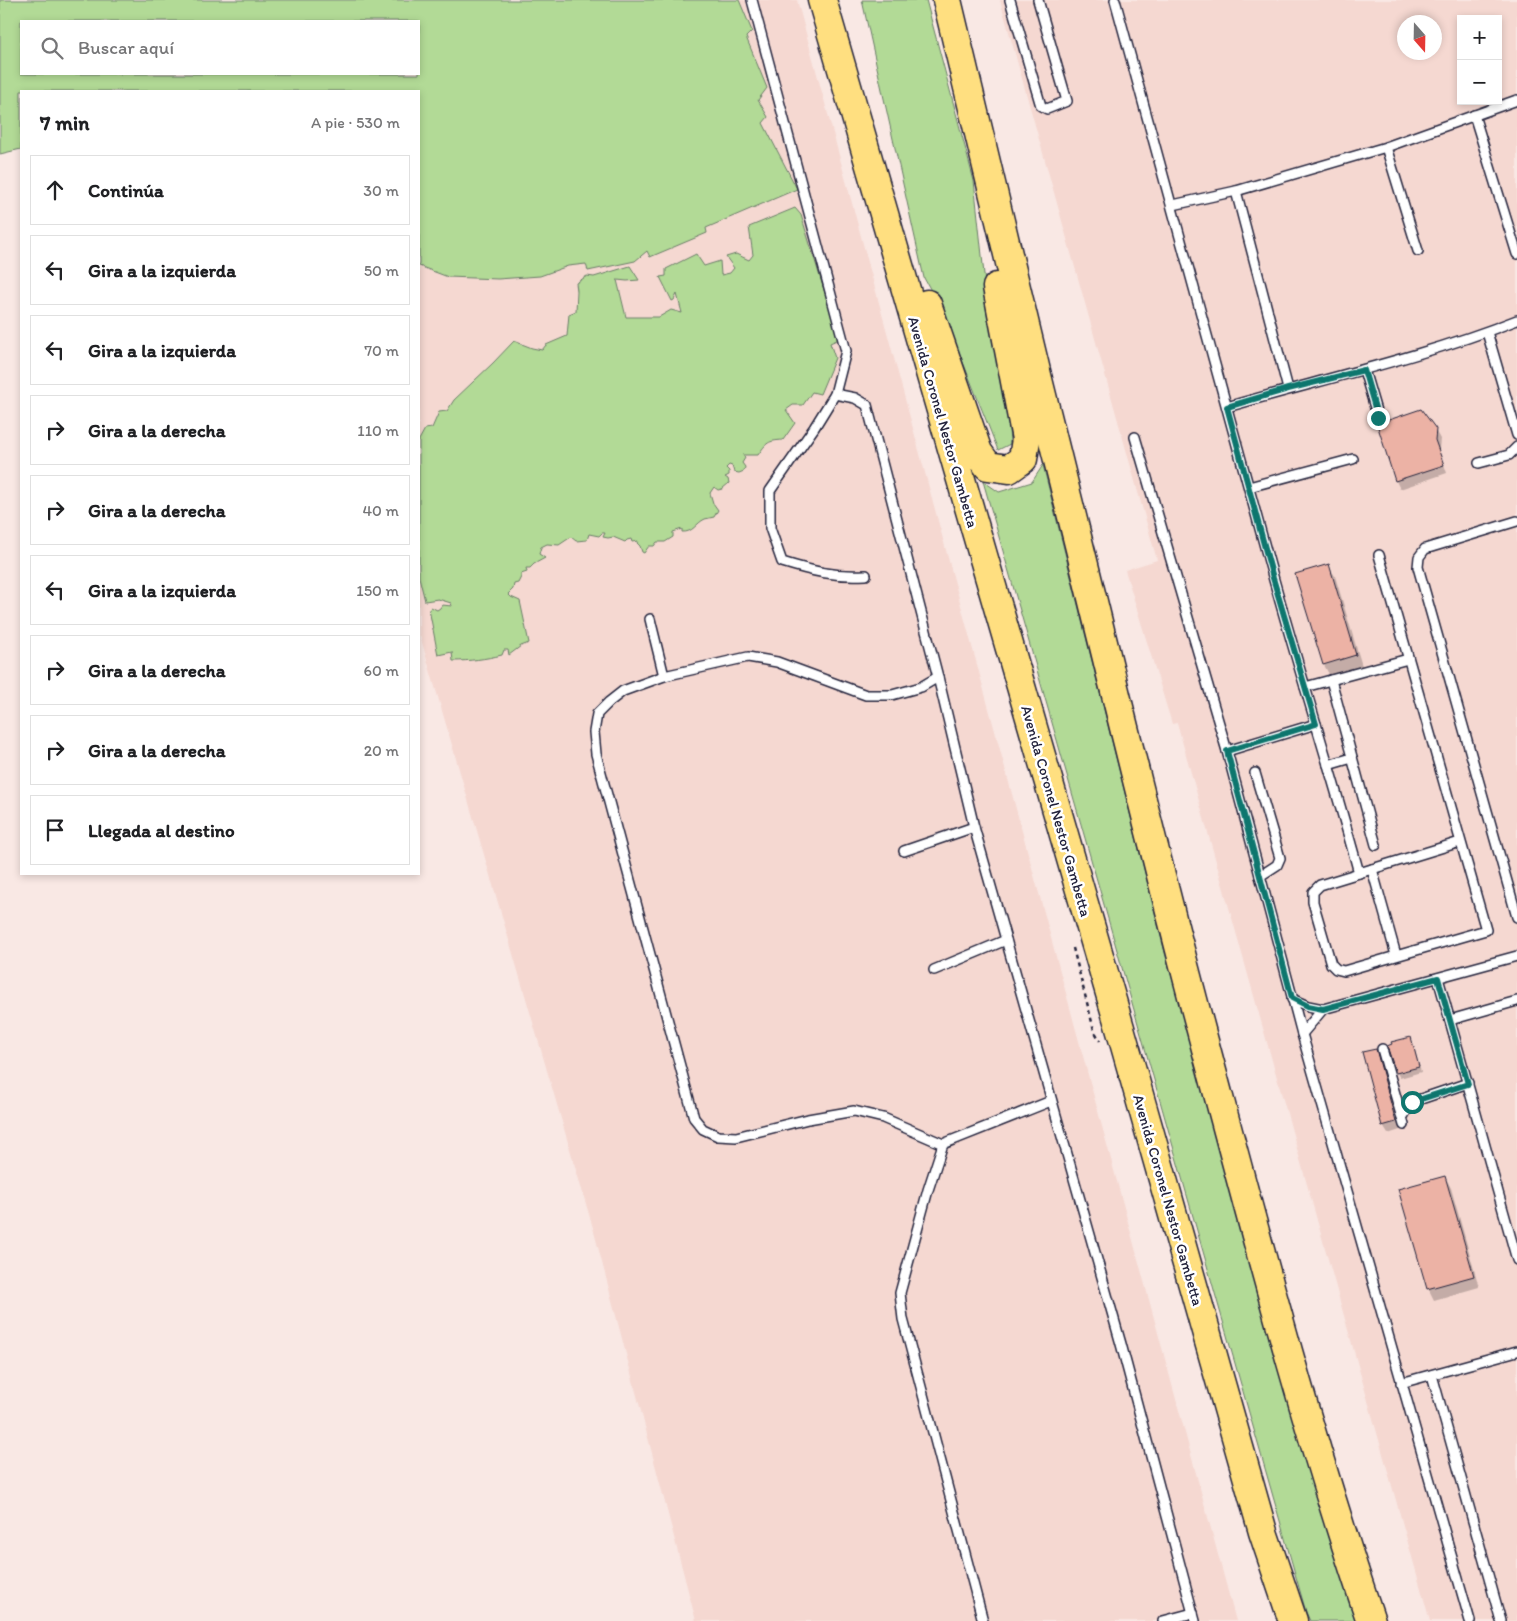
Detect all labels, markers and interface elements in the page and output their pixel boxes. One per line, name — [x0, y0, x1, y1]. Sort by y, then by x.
north arrow — [1397, 15, 1442, 60]
map controls — [1457, 15, 1502, 105]
button: + — [1457, 15, 1502, 60]
search box — [20, 20, 420, 75]
icon: search — [38, 34, 66, 62]
text: Buscar aquí — [78, 36, 174, 59]
button: − — [1457, 60, 1502, 105]
text: 7 min — [40, 110, 89, 135]
text: A pie · 530 m — [311, 113, 400, 132]
icon: ahead — [41, 176, 69, 204]
text: Continúa — [88, 179, 164, 202]
text: 30 m — [363, 181, 399, 200]
icon: left — [41, 256, 69, 284]
text: Gira a la izquierda — [88, 259, 236, 282]
text: 50 m — [364, 261, 399, 280]
street label: Avenida Coronel Nestor Gambetta — [904, 314, 982, 530]
icon: left — [41, 336, 69, 364]
text: Gira a la izquierda — [88, 339, 236, 362]
text: 70 m — [364, 341, 399, 360]
route end — [1367, 407, 1390, 430]
icon: right — [41, 416, 69, 444]
text: Gira a la derecha — [88, 419, 226, 442]
text: 110 m — [357, 421, 399, 440]
icon: right — [41, 496, 69, 524]
text: Gira a la derecha — [88, 499, 226, 522]
text: 40 m — [362, 501, 399, 520]
icon: left — [41, 576, 69, 604]
text: Gira a la izquierda — [88, 579, 236, 602]
text: 150 m — [356, 581, 399, 600]
icon: right — [41, 656, 69, 684]
text: Gira a la derecha — [88, 659, 226, 682]
text: 60 m — [364, 661, 399, 680]
street label: Avenida Coronel Nestor Gambetta — [1017, 703, 1095, 919]
icon: right — [41, 736, 69, 764]
text: Gira a la derecha — [88, 739, 226, 762]
text: 20 m — [364, 741, 399, 760]
icon: arrive — [41, 816, 69, 844]
text: Llegada al destino — [88, 819, 235, 842]
route start — [1401, 1091, 1424, 1114]
street label: Avenida Coronel Nestor Gambetta — [1129, 1092, 1207, 1308]

